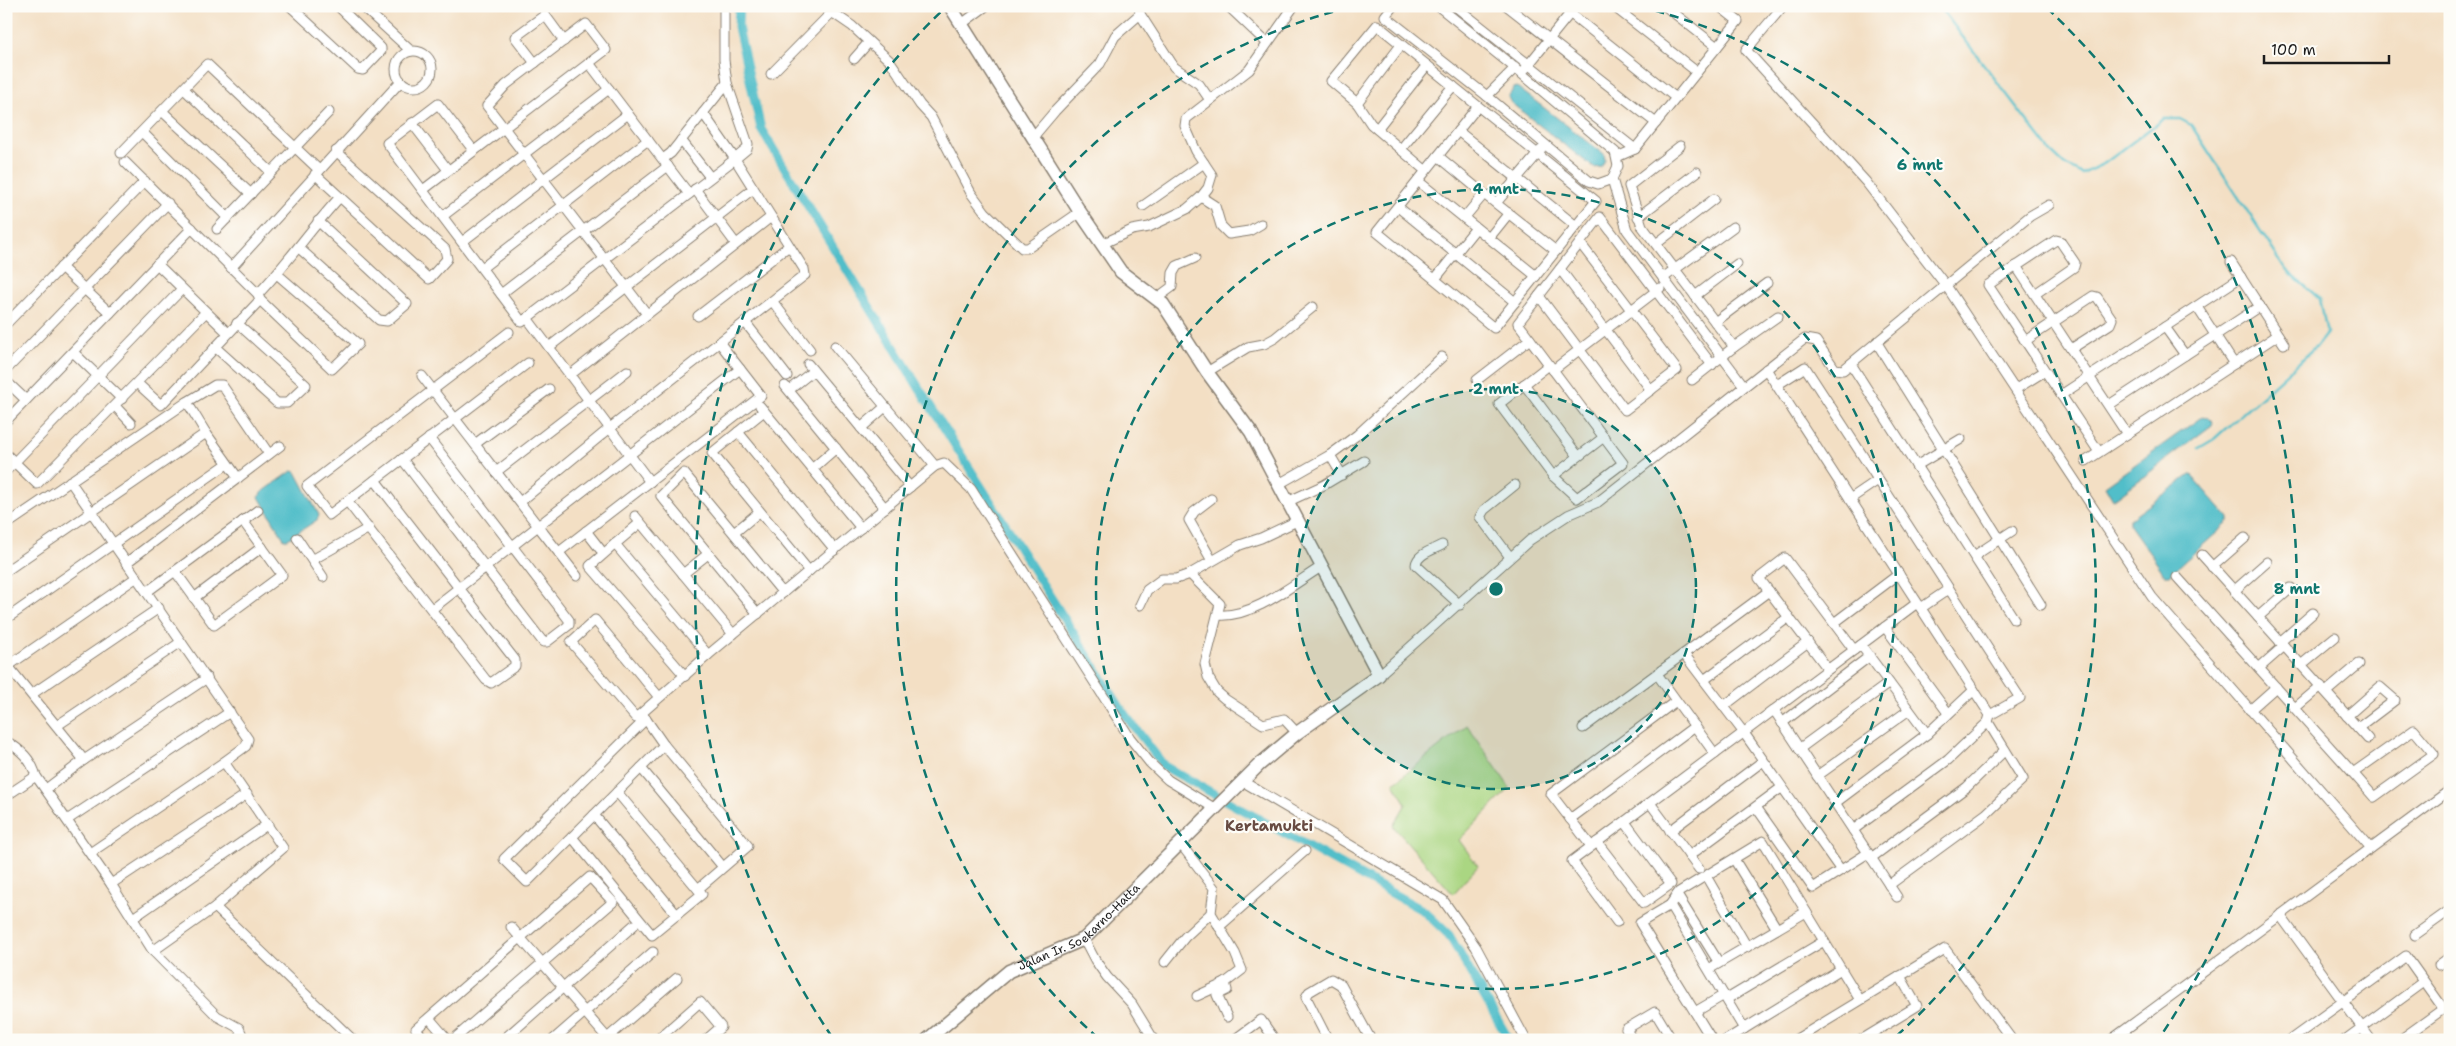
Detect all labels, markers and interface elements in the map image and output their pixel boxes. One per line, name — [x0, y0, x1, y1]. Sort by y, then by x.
scale bar — [2264, 32, 2388, 64]
text: 100 m — [2271, 40, 2316, 60]
text: 6 mnt — [1897, 155, 1943, 175]
text: 4 mnt — [1473, 179, 1519, 199]
text: 2 mnt — [1473, 379, 1519, 399]
text: 8 mnt — [2274, 579, 2320, 599]
centre of rings — [1487, 580, 1505, 598]
district label: Kertamukti — [1225, 816, 1313, 836]
street label: Jalan Ir. Soekarno-Hatta — [1015, 880, 1144, 974]

